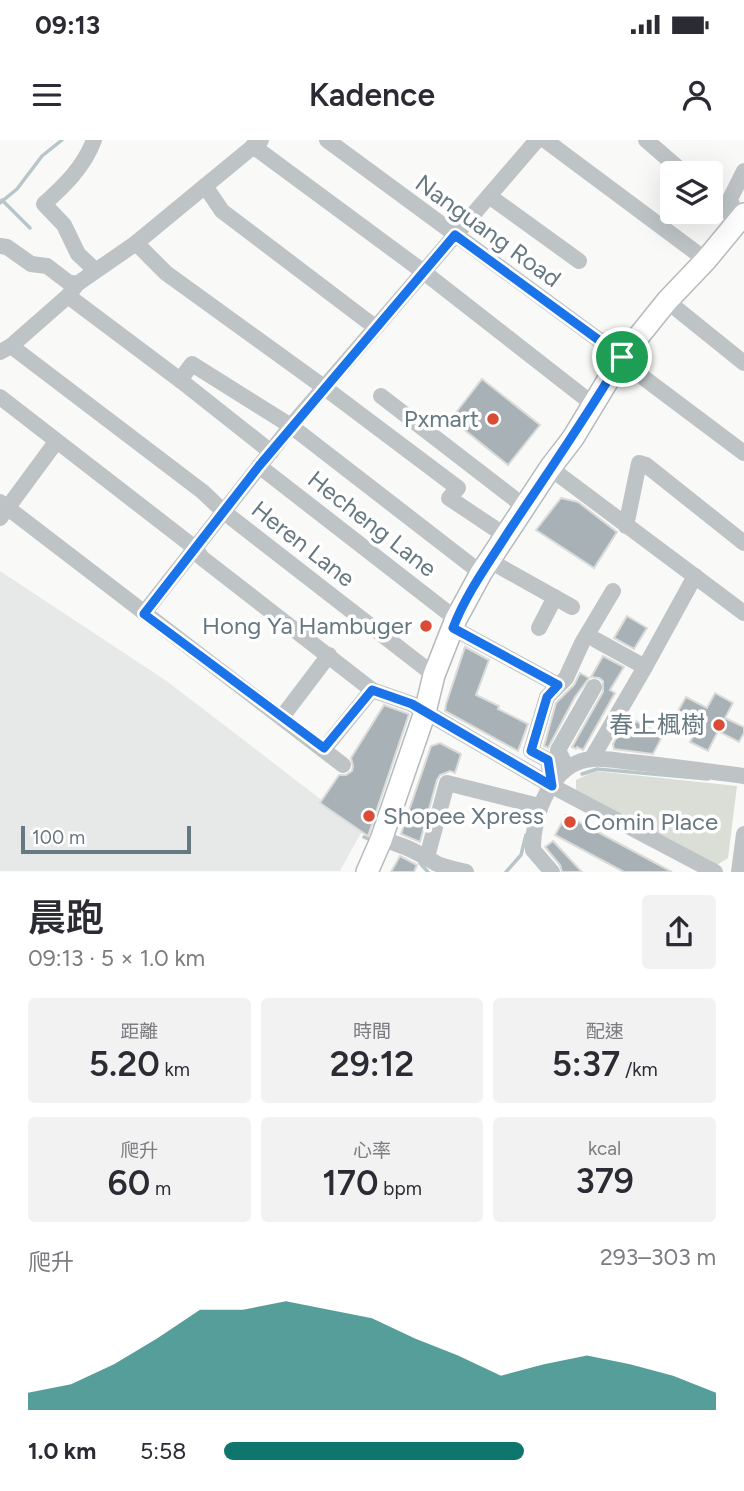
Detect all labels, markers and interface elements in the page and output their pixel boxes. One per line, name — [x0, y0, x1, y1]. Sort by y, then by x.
text: 09:13 — [35, 9, 100, 41]
icon: menu — [28, 76, 66, 114]
text: Kadence — [309, 76, 435, 114]
icon: person — [678, 76, 716, 114]
map controls — [660, 161, 723, 224]
button: layers — [660, 161, 723, 224]
street label: Nanguang Road — [410, 168, 567, 293]
pin — [592, 327, 652, 387]
icon: arrive — [603, 338, 641, 376]
place label: Pxmart — [404, 404, 479, 433]
marker: Pxmart — [485, 411, 501, 427]
street label: Hecheng Lane — [302, 464, 442, 583]
street label: Heren Lane — [246, 494, 361, 593]
place label: Hong Ya Hambuger — [202, 611, 412, 640]
marker: Hong Ya Hambuger — [418, 618, 434, 634]
place label: 春上楓樹 — [609, 710, 705, 739]
marker: 春上楓樹 — [711, 717, 727, 733]
place label: Shopee Xpress — [383, 801, 544, 830]
place label: Comin Place — [584, 807, 718, 836]
marker: Shopee Xpress — [361, 808, 377, 824]
marker: Comin Place — [562, 814, 578, 830]
scale bar — [21, 822, 191, 854]
text: 100 m — [32, 826, 85, 849]
text: 晨跑 — [28, 895, 104, 941]
button: share — [642, 895, 716, 969]
text: 09:13 · 5 × 1.0 km — [28, 944, 205, 972]
text: 距離 — [120, 1020, 158, 1043]
text: 時間 — [353, 1020, 391, 1043]
text: 配速 — [586, 1020, 624, 1043]
text: 5.20 — [89, 1043, 160, 1085]
text: 29:12 — [330, 1043, 414, 1085]
text: 5:37 — [552, 1043, 620, 1085]
text: km — [160, 1058, 190, 1081]
text: /km — [620, 1058, 658, 1081]
text: kcal — [588, 1137, 621, 1160]
text: 爬升 — [120, 1139, 158, 1162]
text: 心率 — [353, 1139, 391, 1162]
text: 379 — [575, 1160, 634, 1202]
text: 60 — [108, 1162, 150, 1204]
text: 170 — [322, 1162, 379, 1204]
text: m — [150, 1177, 171, 1200]
text: bpm — [379, 1177, 422, 1200]
text: 293–303 m — [600, 1243, 716, 1271]
text: 爬升 — [28, 1248, 74, 1276]
text: 1.0 km — [28, 1437, 96, 1465]
text: 5:58 — [140, 1437, 186, 1465]

